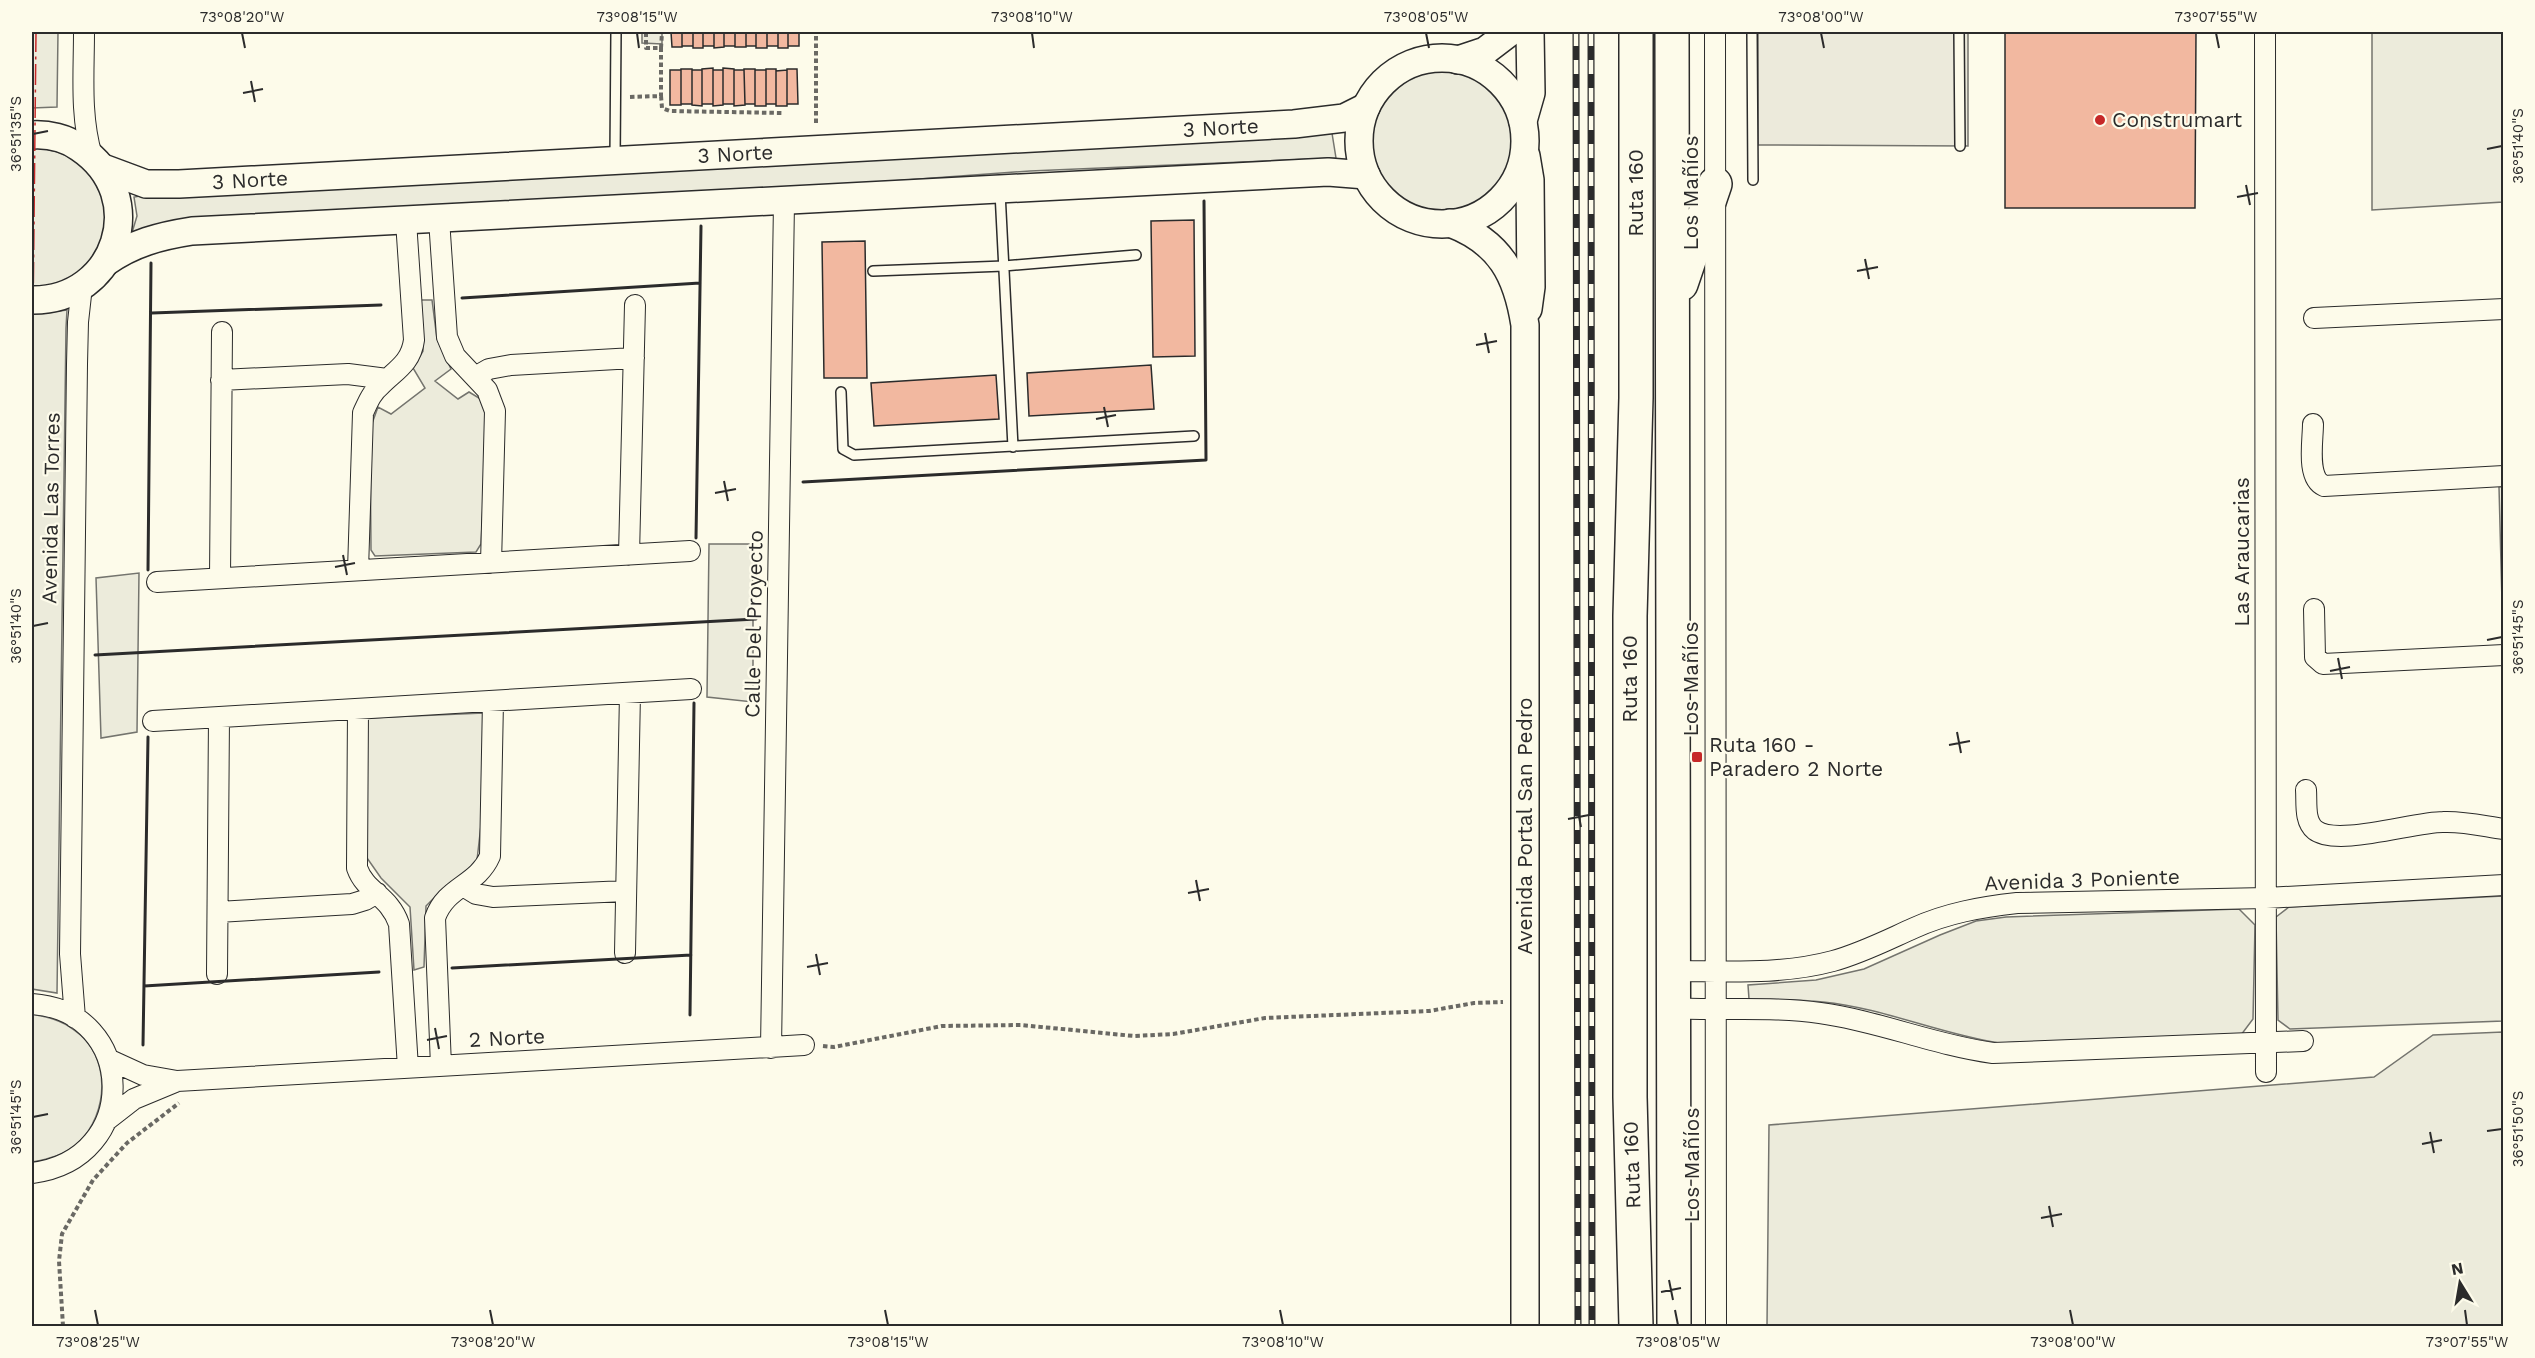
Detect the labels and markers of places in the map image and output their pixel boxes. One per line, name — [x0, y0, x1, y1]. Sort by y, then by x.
place label: Construmart — [2112, 107, 2242, 132]
marker: Construmart — [2093, 113, 2107, 127]
place label: Ruta 160 - Paradero 2 Norte — [1709, 732, 1883, 781]
marker: Ruta 160 - Paradero 2 Norte — [1690, 750, 1704, 764]

